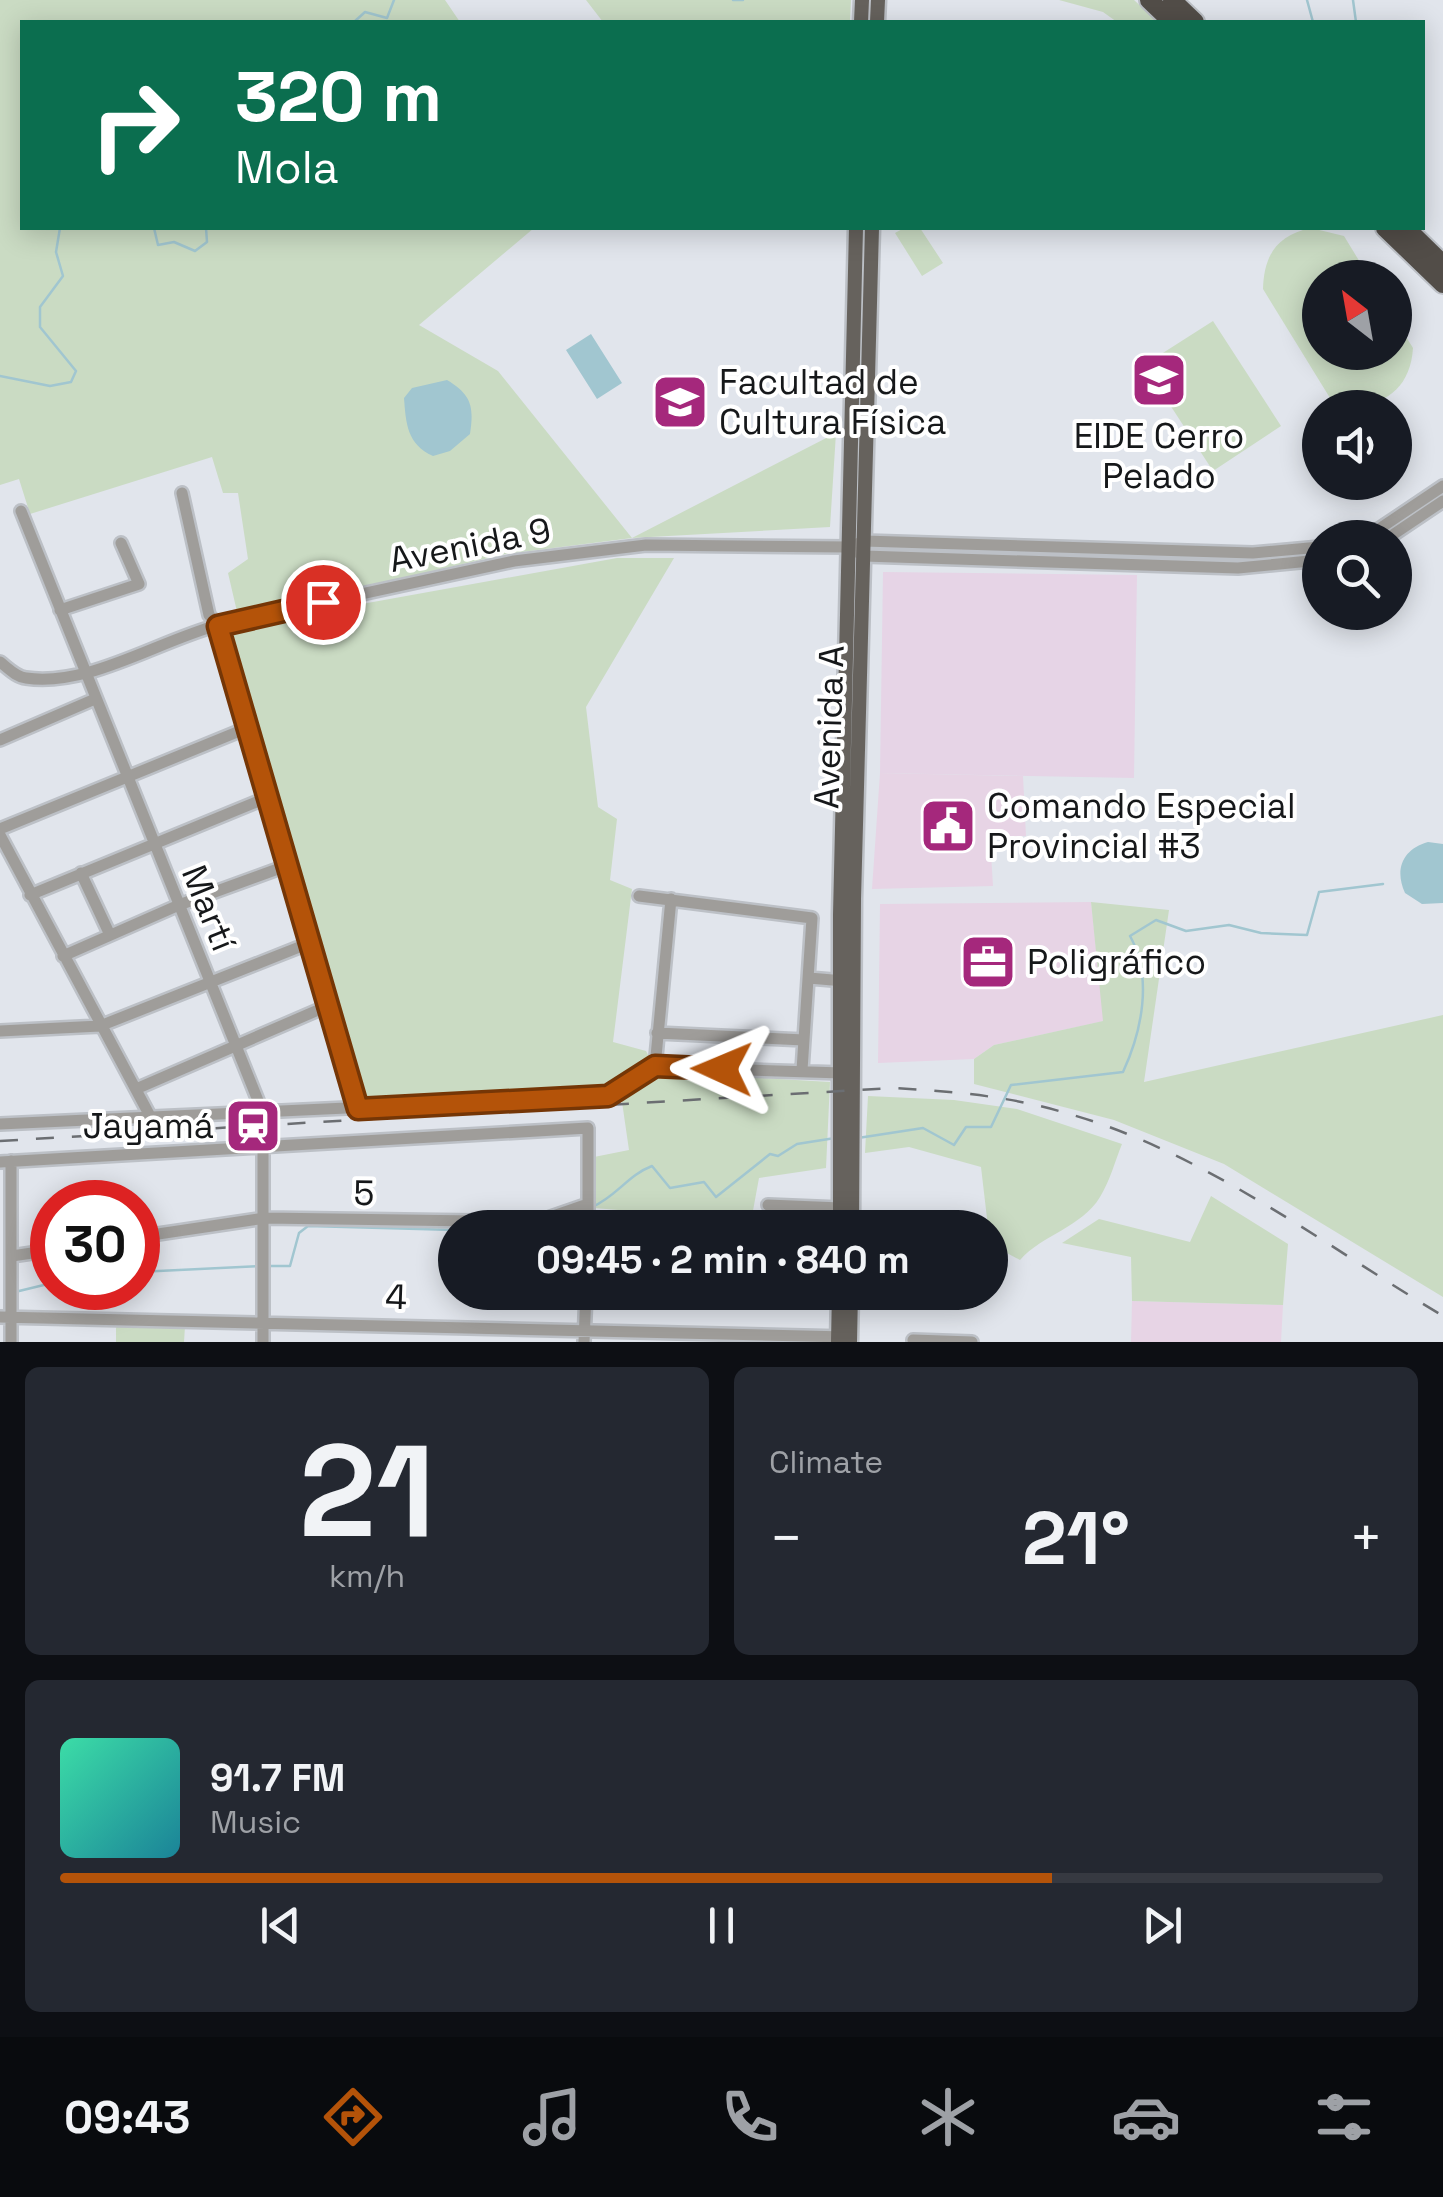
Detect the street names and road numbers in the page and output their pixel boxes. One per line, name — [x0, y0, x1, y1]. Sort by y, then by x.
street label: Avenida 9 — [386, 508, 554, 582]
street label: Avenida A — [804, 644, 854, 810]
street label: Martí — [172, 859, 246, 958]
street label: 5 — [353, 1171, 375, 1215]
street label: 4 — [384, 1275, 408, 1319]

